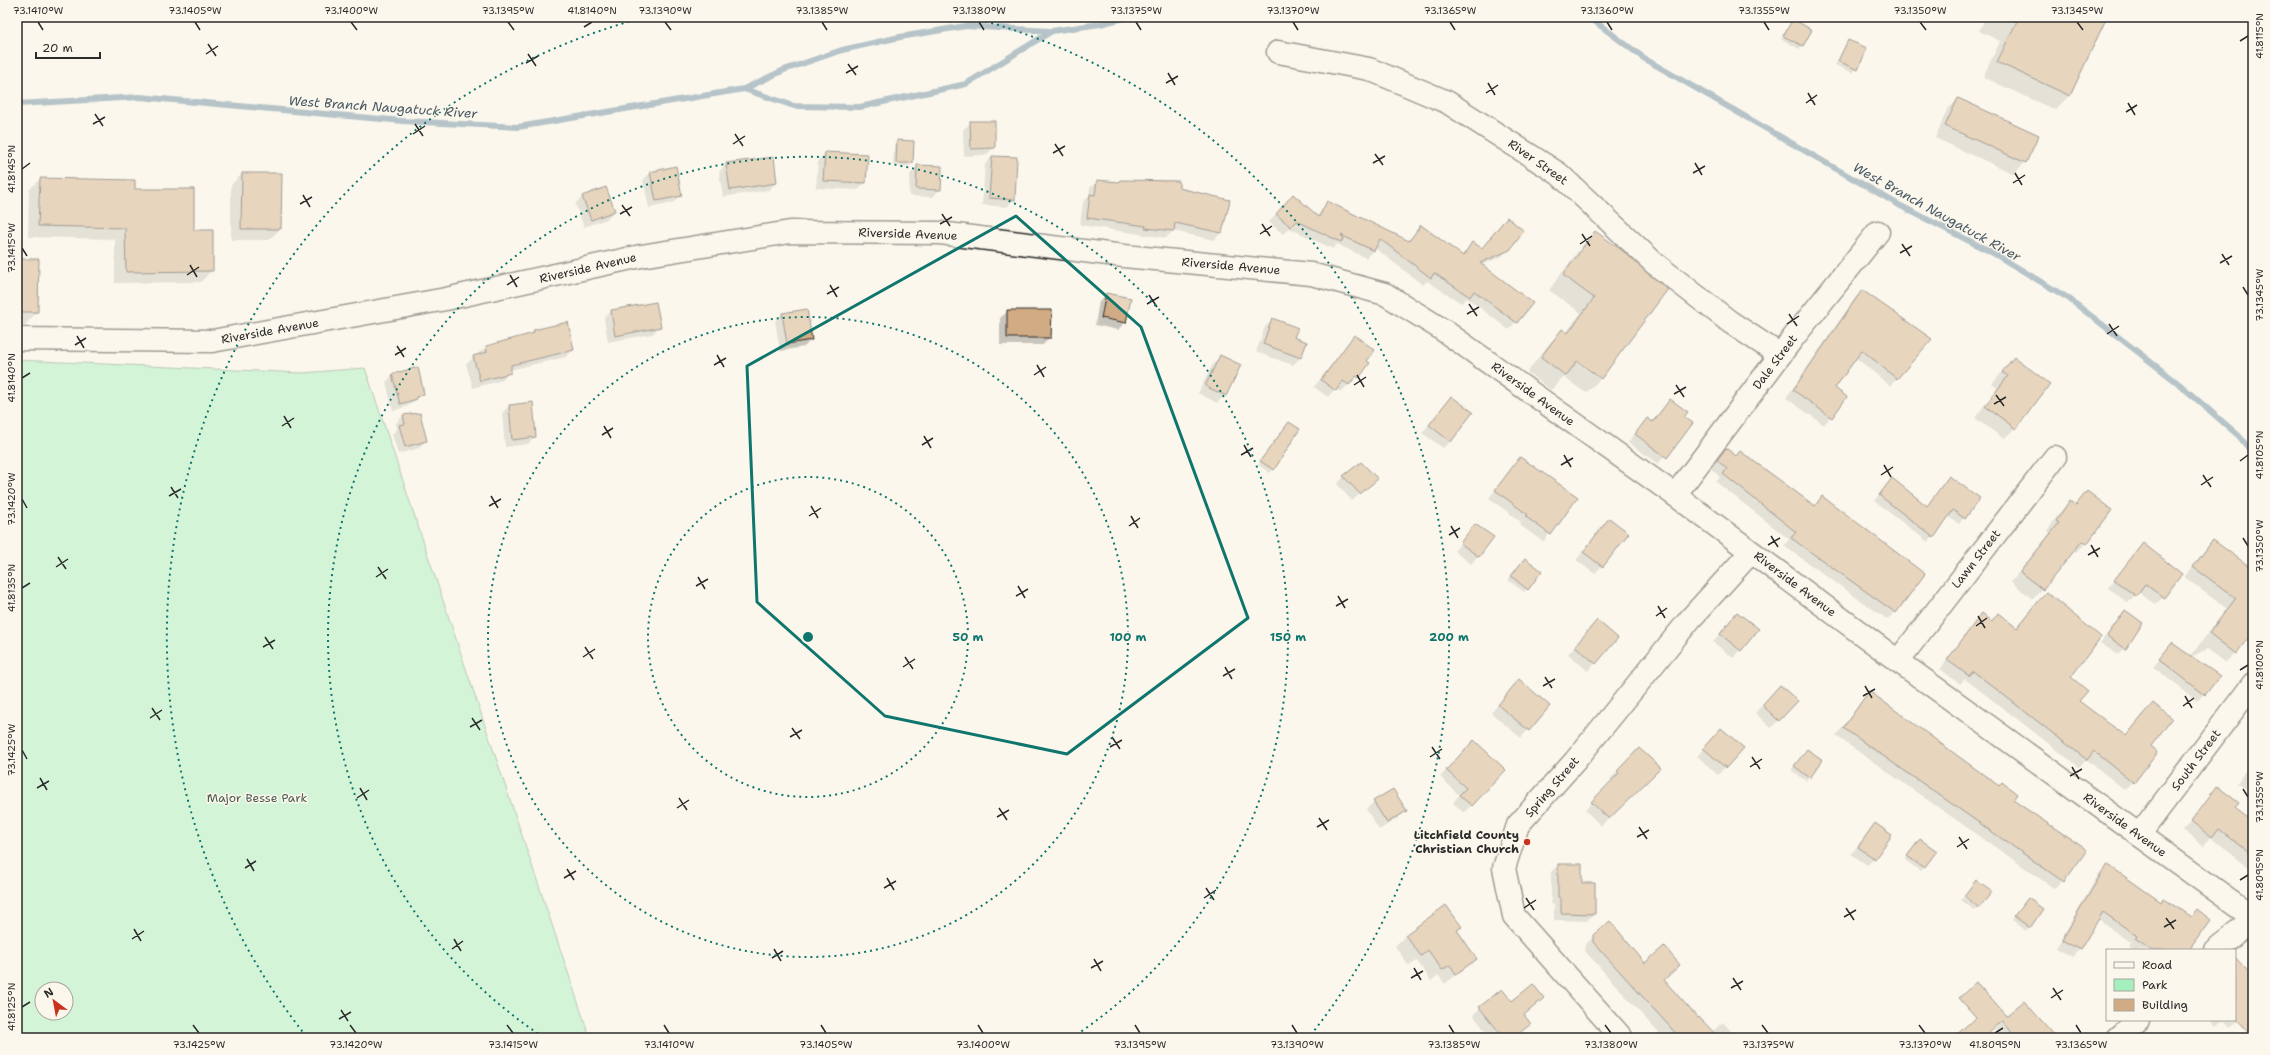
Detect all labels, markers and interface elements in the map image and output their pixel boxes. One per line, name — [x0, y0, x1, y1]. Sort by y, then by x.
text: 73.1410°W — [13, 4, 64, 17]
text: 73.1405°W — [168, 4, 222, 17]
text: 73.1400°W — [324, 4, 378, 17]
text: 73.1395°W — [482, 4, 535, 17]
text: 41.8140°N — [567, 4, 617, 17]
text: 73.1390°W — [638, 4, 692, 17]
text: 73.1385°W — [796, 4, 849, 17]
text: 73.1380°W — [952, 4, 1006, 17]
text: 73.1375°W — [1110, 4, 1163, 17]
text: 73.1370°W — [1266, 4, 1320, 17]
text: 73.1365°W — [1424, 4, 1477, 17]
text: 73.1360°W — [1580, 4, 1634, 17]
text: 73.1355°W — [1738, 4, 1790, 17]
text: 73.1350°W — [1893, 4, 1947, 17]
text: 73.1345°W — [2051, 4, 2104, 17]
text: 41.8115°N — [2253, 13, 2266, 59]
scale bar — [36, 34, 100, 60]
text: 20 m — [42, 40, 73, 56]
water label: West Branch Naugatuck River — [288, 92, 479, 122]
street label: River Street — [1505, 136, 1571, 188]
text: 41.8145°N — [5, 145, 18, 193]
water label: West Branch Naugatuck River — [1850, 159, 2025, 266]
text: 73.1415°W — [5, 223, 18, 273]
street label: Riverside Avenue — [858, 224, 958, 244]
street label: Riverside Avenue — [538, 249, 638, 287]
street label: Riverside Avenue — [1181, 254, 1281, 278]
text: 73.1345°W — [2253, 268, 2266, 321]
street label: Riverside Avenue — [220, 314, 320, 347]
street label: Dale Street — [1749, 331, 1801, 393]
text: 41.8140°N — [5, 353, 18, 403]
street label: Riverside Avenue — [1488, 358, 1578, 430]
text: 41.8105°N — [2253, 431, 2266, 479]
text: 73.1420°W — [5, 472, 18, 526]
text: 73.1350°W — [2253, 519, 2266, 573]
street label: Lawn Street — [1948, 526, 2004, 592]
street label: Riverside Avenue — [1751, 548, 1840, 620]
text: 41.8135°N — [5, 564, 18, 612]
text: 50 m — [953, 629, 984, 645]
text: 100 m — [1110, 629, 1147, 645]
text: 150 m — [1270, 629, 1306, 645]
text: 200 m — [1429, 629, 1469, 645]
centre of rings — [801, 630, 815, 644]
text: 41.8100°N — [2253, 640, 2266, 690]
text: 73.1425°W — [5, 723, 18, 776]
street label: South Street — [2168, 726, 2224, 794]
street label: Spring Street — [1521, 753, 1583, 821]
text: 73.1355°W — [2253, 771, 2266, 823]
street label: Riverside Avenue — [2080, 789, 2170, 861]
park label: Major Besse Park — [207, 790, 307, 806]
place label: Litchfield County Christian Church — [1414, 827, 1519, 857]
marker: Litchfield County Christian Church — [1522, 837, 1532, 847]
text: 41.8095°N — [2253, 849, 2266, 901]
legend — [2106, 949, 2236, 1021]
text: Road — [2142, 957, 2173, 973]
text: Park — [2142, 977, 2168, 993]
north arrow — [34, 981, 74, 1021]
text: 41.8125°N — [5, 983, 18, 1031]
text: N — [41, 984, 57, 1002]
text: Building — [2142, 997, 2188, 1013]
text: 73.1425°W — [173, 1038, 226, 1051]
text: 73.1420°W — [329, 1038, 383, 1051]
text: 73.1415°W — [488, 1038, 538, 1051]
text: 73.1410°W — [644, 1038, 695, 1051]
text: 73.1405°W — [799, 1038, 853, 1051]
text: 73.1400°W — [956, 1038, 1010, 1051]
text: 73.1395°W — [1114, 1038, 1167, 1051]
text: 73.1390°W — [1270, 1038, 1324, 1051]
text: 73.1385°W — [1428, 1038, 1481, 1051]
text: 73.1380°W — [1584, 1038, 1638, 1051]
text: 73.1375°W — [1742, 1038, 1795, 1051]
text: 73.1370°W — [1898, 1038, 1952, 1051]
text: 41.8095°N — [1969, 1038, 2021, 1051]
text: 73.1365°W — [2055, 1038, 2108, 1051]

